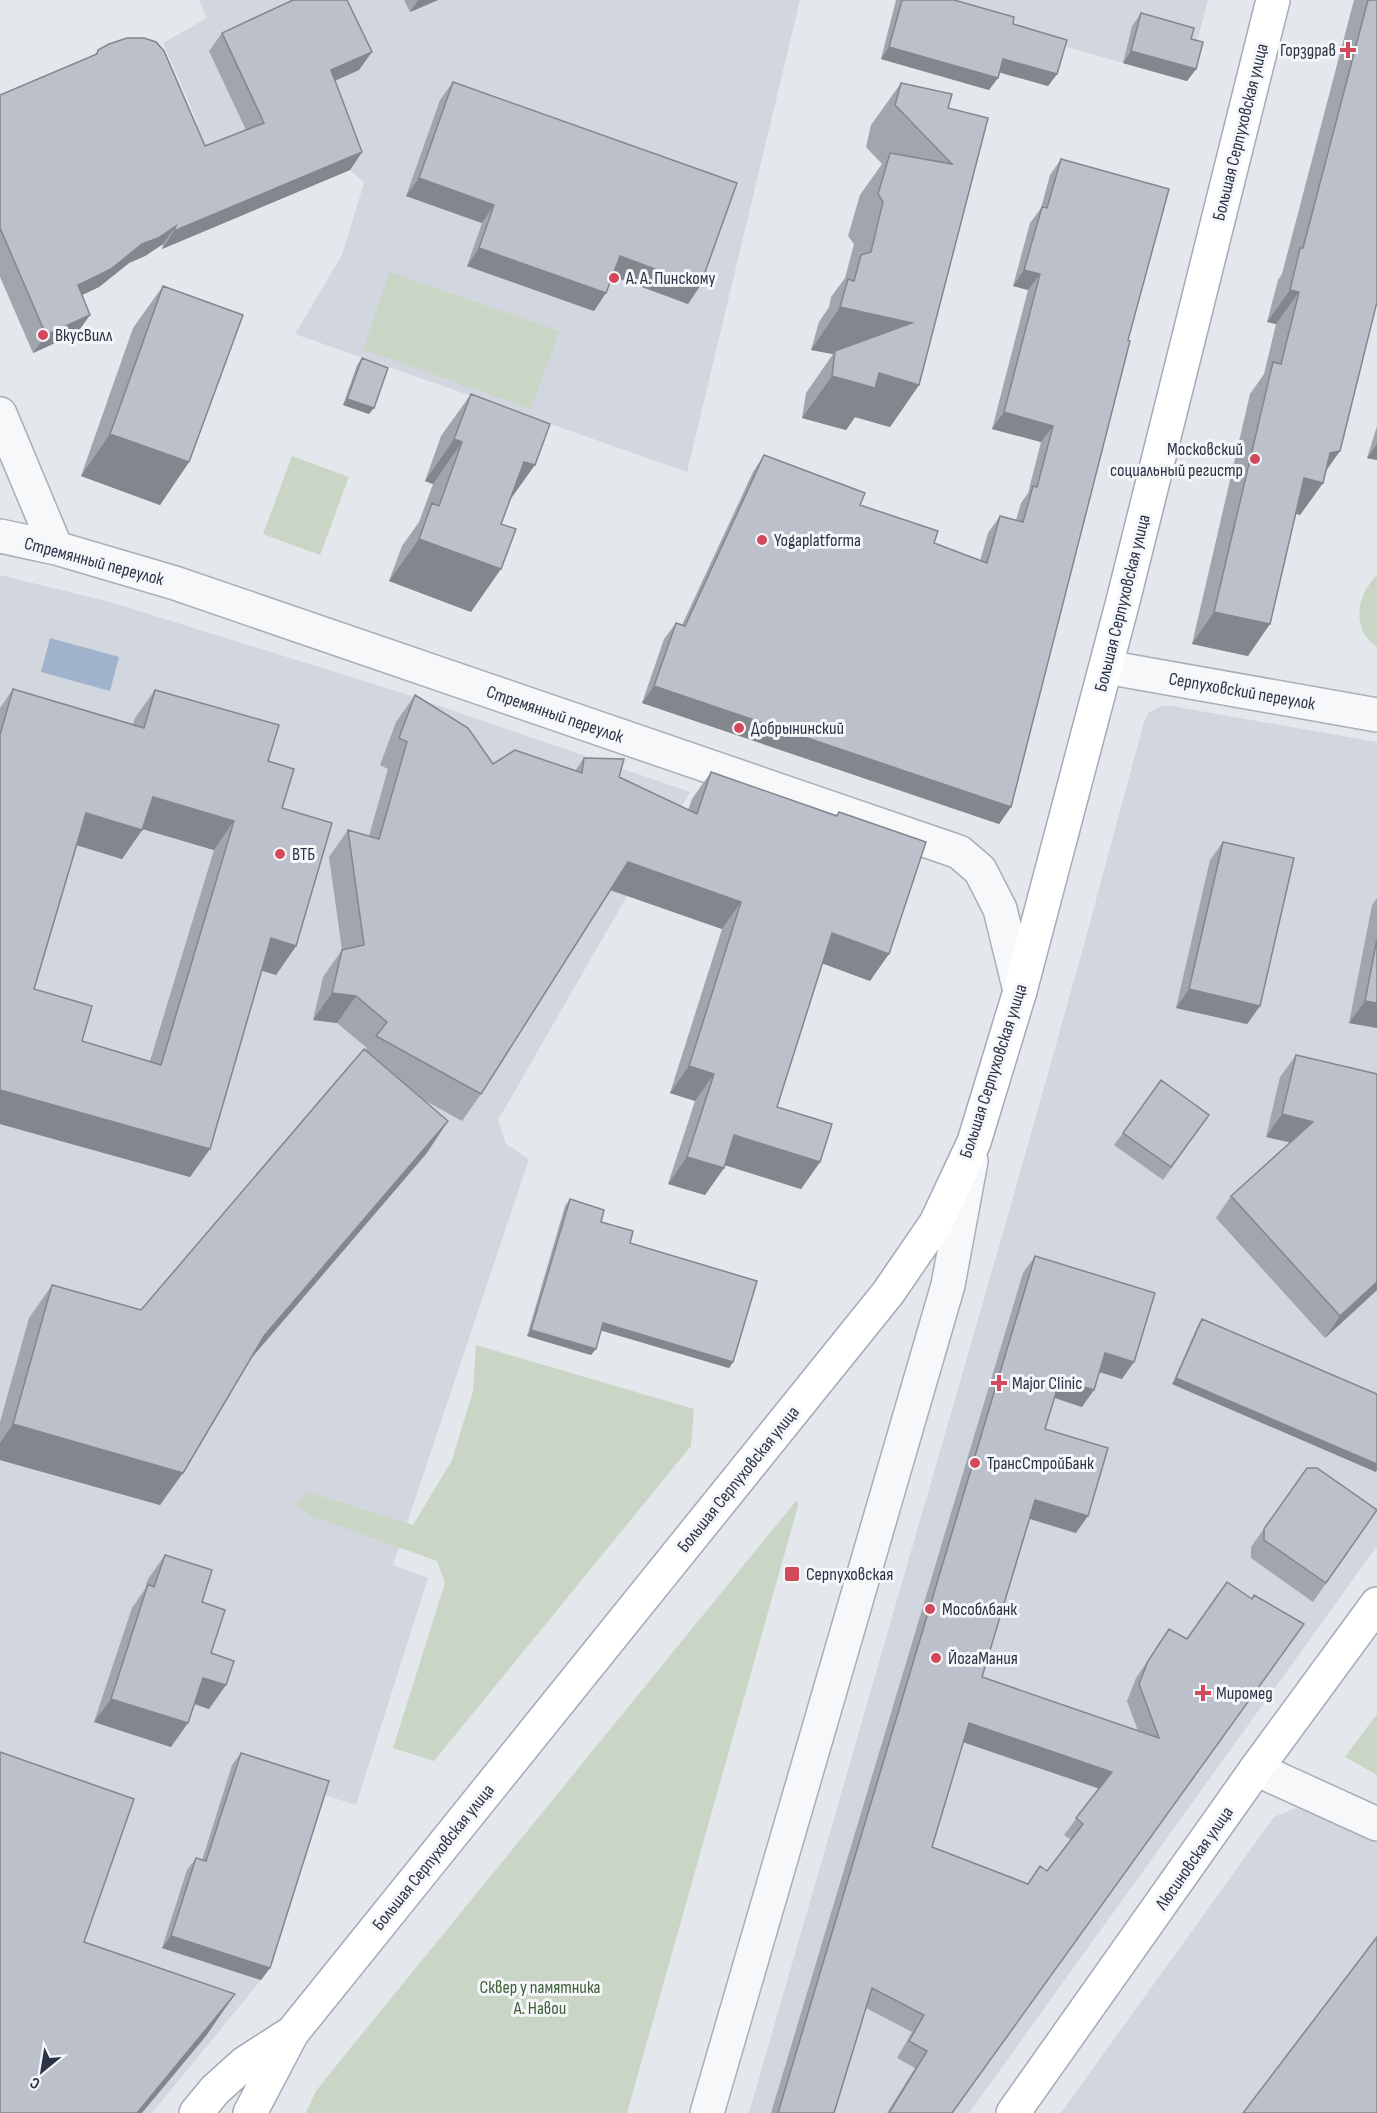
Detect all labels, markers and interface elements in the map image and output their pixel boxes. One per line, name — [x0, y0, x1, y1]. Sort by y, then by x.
place label: Горздрав — [1280, 40, 1336, 61]
street label: Большая Серпуховская улица — [1208, 41, 1273, 223]
marker: Горздрав — [1341, 43, 1355, 57]
place label: А. А. Пинскому — [625, 268, 715, 289]
marker: А. А. Пинскому — [607, 271, 621, 285]
place label: ВкусВилл — [55, 325, 113, 346]
marker: ВкусВилл — [36, 328, 50, 342]
place label: Московский социальный регистр — [1110, 439, 1243, 481]
marker: Московский социальный регистр — [1248, 452, 1262, 466]
street label: Большая Серпуховская улица — [1090, 512, 1155, 694]
place label: Yogaplatforma — [774, 530, 861, 551]
street label: Стремянный переулок — [22, 533, 166, 590]
marker: Yogaplatforma — [755, 533, 769, 547]
street label: Серпуховский переулок — [1167, 668, 1317, 715]
street label: Стремянный переулок — [484, 681, 626, 748]
place label: Добрынинский — [751, 718, 844, 739]
marker: Добрынинский — [732, 721, 746, 735]
place label: ВТБ — [292, 844, 315, 865]
marker: ВТБ — [273, 847, 287, 861]
street label: Большая Серпуховская улица — [955, 981, 1032, 1161]
place label: Major Clinic — [1012, 1373, 1082, 1394]
marker: Major Clinic — [990, 1374, 1008, 1392]
street label: Большая Серпуховская улица — [673, 1402, 804, 1557]
place label: ТрансСтройБанк — [987, 1453, 1094, 1474]
marker: ТрансСтройБанк — [968, 1456, 982, 1470]
place label: Серпуховская — [806, 1564, 893, 1585]
marker: Серпуховская — [783, 1565, 801, 1583]
place label: Мособлбанк — [942, 1599, 1017, 1620]
marker: Мособлбанк — [923, 1602, 937, 1616]
place label: ЙогаМания — [948, 1648, 1018, 1669]
marker: ЙогаМания — [929, 1651, 943, 1665]
place label: Миромед — [1216, 1683, 1273, 1704]
marker: Миромед — [1194, 1684, 1212, 1702]
street label: Большая Серпуховская улица — [368, 1780, 499, 1935]
street label: Люсиновская улица — [1151, 1803, 1238, 1915]
park label: Сквер у памятника А. Навои — [479, 1977, 601, 2019]
north arrow — [12, 2041, 72, 2101]
text: С — [27, 2072, 44, 2093]

